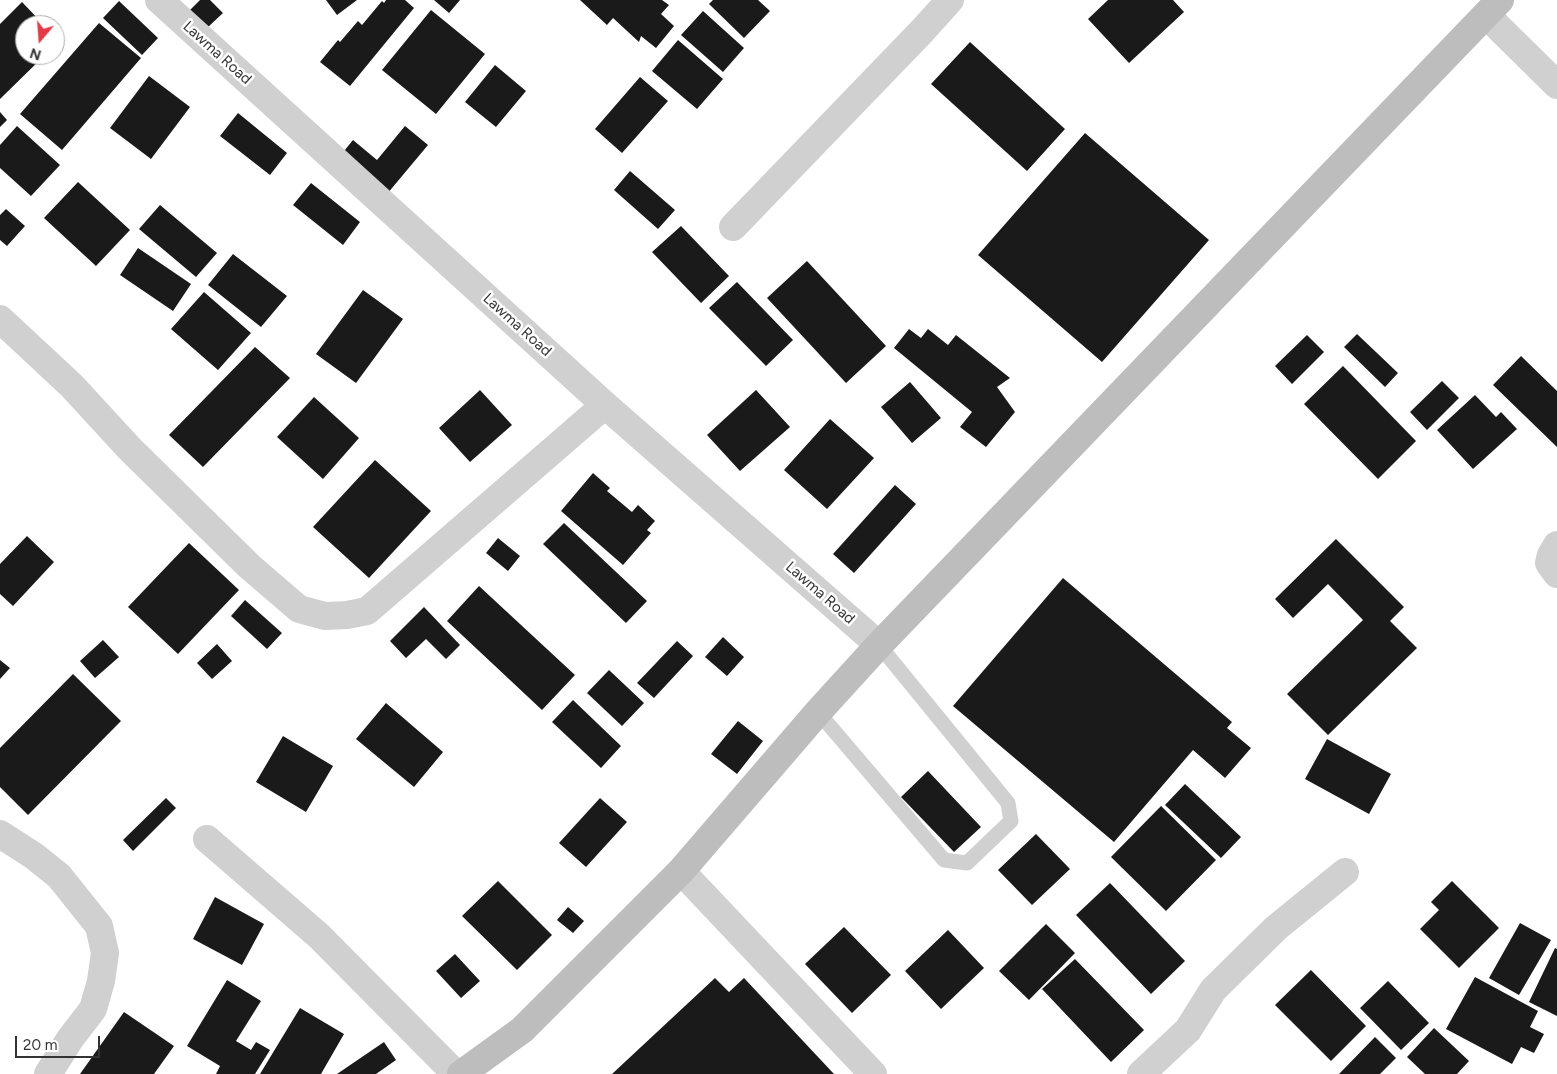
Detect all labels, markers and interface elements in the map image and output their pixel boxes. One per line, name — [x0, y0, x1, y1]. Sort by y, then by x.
north arrow — [15, 15, 65, 65]
street label: Lawma Road — [179, 18, 255, 88]
text: N — [28, 44, 43, 64]
street label: Lawma Road — [479, 290, 555, 360]
street label: Lawma Road — [782, 558, 858, 628]
scale bar — [18, 1026, 102, 1058]
text: 20 m — [23, 1036, 57, 1054]

